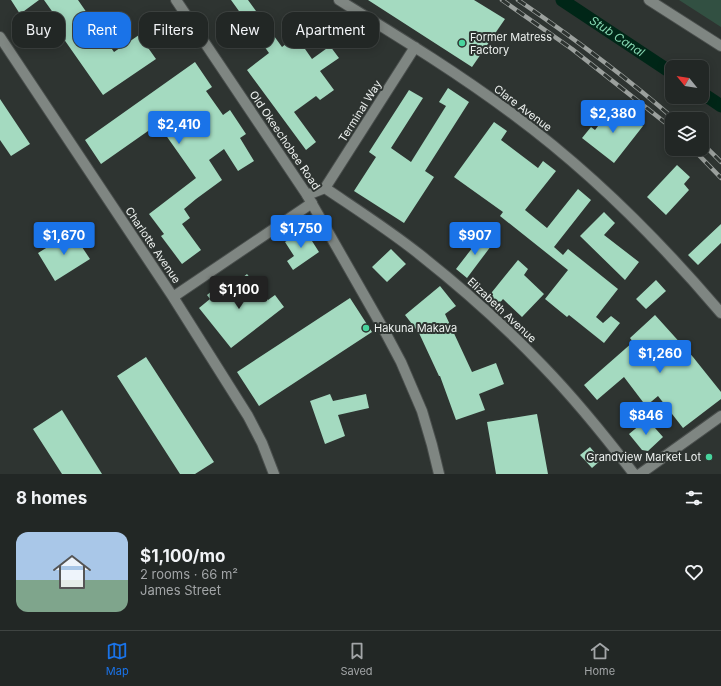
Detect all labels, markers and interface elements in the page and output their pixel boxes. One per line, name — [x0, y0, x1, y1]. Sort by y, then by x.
chip: Buy — [12, 12, 65, 48]
chip: Rent — [73, 12, 131, 48]
chip: Filters — [139, 12, 208, 48]
chip: New — [216, 12, 274, 48]
chip: Apartment — [282, 12, 379, 48]
water label: Stub Canal — [587, 12, 648, 60]
place label: Former Matress Factory — [470, 30, 552, 57]
marker: Former Matress Factory — [457, 38, 467, 48]
north arrow — [665, 60, 709, 104]
map controls — [665, 60, 709, 156]
street label: Terminal Way — [335, 78, 385, 144]
street label: Clare Avenue — [491, 82, 555, 134]
street label: Old Okeechobee Road — [247, 88, 323, 192]
pin: $2,380 — [580, 100, 646, 134]
text: $2,380 — [590, 105, 636, 121]
pin: $2,410 — [146, 111, 212, 145]
button: layers — [665, 112, 709, 156]
text: $2,410 — [157, 116, 201, 132]
street label: Charlotte Avenue — [122, 204, 184, 286]
pin: $1,750 — [268, 215, 334, 249]
text: $1,750 — [280, 220, 322, 236]
pin: $1,670 — [31, 222, 97, 256]
pin: $907 — [451, 222, 499, 256]
text: $1,670 — [43, 227, 85, 243]
text: $907 — [458, 227, 492, 243]
street label: Elizabeth Avenue — [465, 274, 539, 346]
pin: $1,100 — [206, 276, 272, 310]
text: $1,100 — [219, 281, 259, 297]
place label: Hakuna Makava — [374, 321, 457, 335]
marker: Hakuna Makava — [361, 323, 371, 333]
pin: $1,260 — [627, 340, 693, 374]
text: $1,260 — [638, 345, 682, 361]
pin: $846 — [622, 402, 670, 436]
text: $846 — [629, 407, 663, 423]
place label: Grandview Market Lot — [586, 450, 701, 464]
marker: Grandview Market Lot — [704, 452, 714, 462]
icon: filters — [683, 487, 705, 509]
text: 8 homes — [16, 488, 87, 508]
text: $1,100/mo — [140, 546, 225, 566]
icon: home — [48, 548, 96, 596]
icon: heart — [683, 561, 705, 583]
text: 2 rooms · 66 m² — [140, 566, 238, 582]
text: James Street — [140, 582, 221, 598]
tab: Map — [106, 640, 129, 678]
tab: Saved — [340, 640, 373, 678]
tab: Home — [584, 640, 615, 678]

